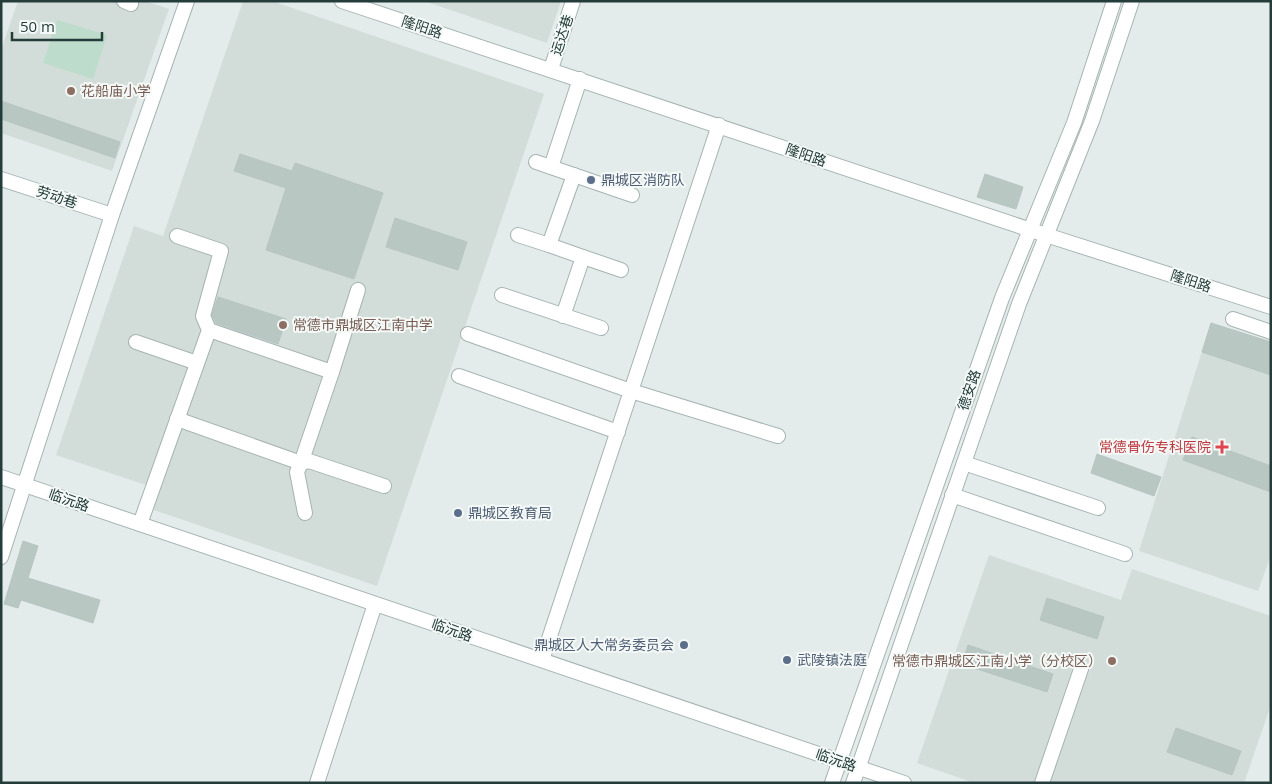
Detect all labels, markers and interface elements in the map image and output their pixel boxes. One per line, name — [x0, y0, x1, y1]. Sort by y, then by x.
scale bar — [12, 10, 102, 42]
street label: 隆阳路 — [399, 11, 445, 42]
street label: 运达巷 — [546, 12, 577, 58]
text: 50 m — [20, 16, 55, 36]
place label: 花船庙小学 — [81, 81, 151, 100]
marker: 花船庙小学 — [65, 85, 77, 97]
street label: 隆阳路 — [783, 139, 829, 170]
place label: 鼎城区消防队 — [601, 170, 685, 189]
marker: 鼎城区消防队 — [585, 174, 597, 186]
street label: 劳动巷 — [34, 181, 80, 212]
street label: 隆阳路 — [1168, 265, 1214, 296]
place label: 常德市鼎城区江南中学 — [293, 315, 433, 334]
marker: 常德市鼎城区江南中学 — [277, 319, 289, 331]
street label: 德安路 — [953, 367, 984, 413]
place label: 常德骨伤专科医院 — [1099, 437, 1211, 456]
marker: 常德骨伤专科医院 — [1215, 440, 1229, 454]
street label: 临沅路 — [46, 484, 92, 515]
place label: 鼎城区教育局 — [468, 503, 552, 522]
marker: 鼎城区教育局 — [452, 507, 464, 519]
street label: 临沅路 — [429, 614, 475, 645]
place label: 鼎城区人大常务委员会 — [534, 635, 674, 654]
marker: 鼎城区人大常务委员会 — [678, 639, 690, 651]
place label: 武陵镇法庭 — [797, 650, 867, 669]
place label: 常德市鼎城区江南小学（分校区） — [892, 651, 1102, 670]
marker: 武陵镇法庭 — [781, 654, 793, 666]
marker: 常德市鼎城区江南小学（分校区） — [1106, 655, 1118, 667]
street label: 临沅路 — [813, 744, 859, 775]

